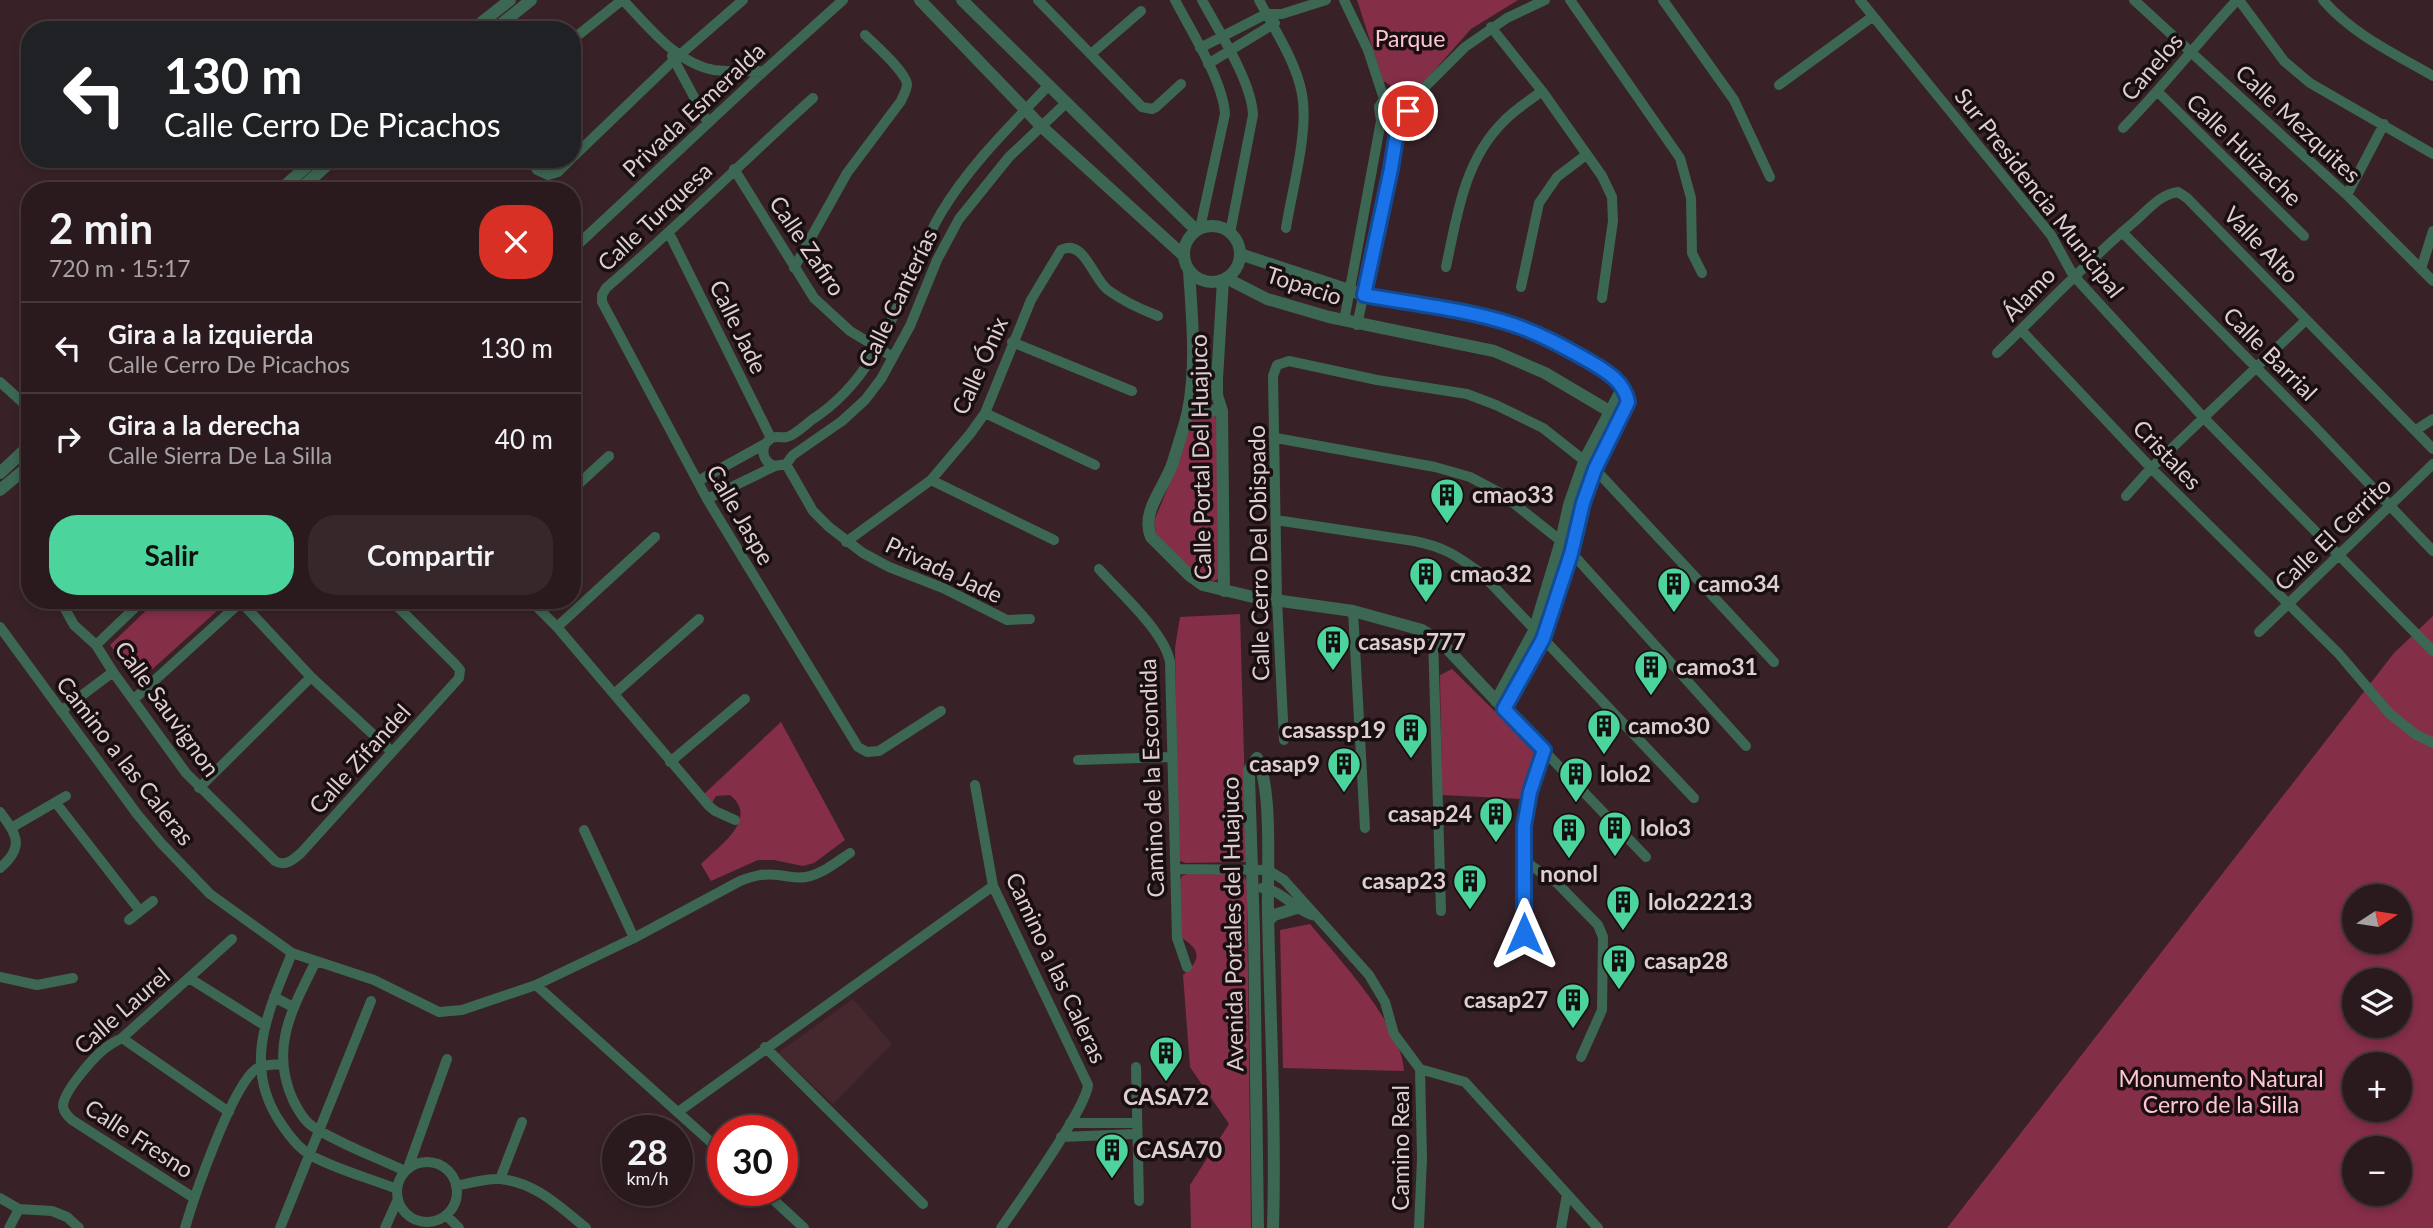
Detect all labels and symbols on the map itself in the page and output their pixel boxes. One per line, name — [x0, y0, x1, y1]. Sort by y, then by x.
park label: Parque — [1375, 24, 1445, 52]
street label: Canelos — [2114, 27, 2188, 106]
street label: Privada Esmeralda — [616, 36, 770, 182]
street label: Calle Mezquites — [2230, 58, 2367, 188]
pin — [1378, 81, 1438, 141]
street label: Sur Presidencia Municipal — [1949, 82, 2130, 303]
street label: Calle Huizache — [2181, 87, 2308, 211]
street label: Calle Turquesa — [591, 156, 717, 276]
street label: Calle Zafiro — [764, 190, 852, 301]
street label: Valle Alto — [2218, 200, 2305, 288]
street label: Calle Canterías — [851, 224, 943, 371]
street label: Topacio — [1263, 260, 1346, 310]
street label: Álamo — [1996, 260, 2061, 326]
street label: Calle Jade — [704, 275, 774, 378]
street label: Calle Barrial — [2218, 301, 2323, 406]
street label: Calle Ónix — [945, 312, 1013, 419]
street label: Calle Portal Del Huajuco — [1184, 334, 1216, 580]
street label: Cristales — [2128, 414, 2208, 495]
street label: Calle Cerro Del Obispado — [1242, 425, 1274, 681]
street label: Calle Jaspe — [701, 460, 781, 569]
street label: Calle El Cerrito — [2268, 471, 2396, 596]
building icon: cmao33 — [1428, 476, 1466, 525]
place label: cmao33 — [1472, 480, 1554, 508]
street label: Privada Jade — [882, 530, 1007, 608]
building icon: cmao32 — [1407, 555, 1445, 604]
place label: cmao32 — [1450, 559, 1532, 587]
building icon: camo34 — [1655, 565, 1693, 614]
place label: camo34 — [1698, 569, 1780, 597]
building icon: casasp777 — [1314, 623, 1352, 672]
place label: casasp777 — [1358, 627, 1466, 655]
street label: Calle Sauvignon — [109, 635, 226, 781]
building icon: camo31 — [1632, 648, 1670, 697]
place label: camo31 — [1676, 652, 1758, 680]
street label: Camino de la Escondida — [1133, 658, 1169, 898]
street label: Camino a las Caleras — [51, 670, 201, 851]
street label: Calle Zifandel — [303, 698, 416, 819]
building icon: camo30 — [1585, 707, 1623, 756]
building icon: casassp19 — [1392, 711, 1430, 760]
place label: camo30 — [1628, 711, 1710, 739]
place label: casassp19 — [1282, 715, 1386, 743]
building icon: casap9 — [1325, 745, 1363, 794]
place label: casap9 — [1249, 749, 1320, 777]
building icon: lolo2 — [1557, 755, 1595, 804]
place label: lolo2 — [1600, 759, 1651, 787]
street label: Avenida Portales del Huajuco — [1215, 776, 1249, 1072]
building icon: casap24 — [1477, 795, 1515, 844]
place label: casap24 — [1388, 799, 1472, 827]
building icon: lolo3 — [1596, 809, 1634, 858]
building icon: nonol — [1550, 811, 1588, 860]
place label: lolo3 — [1640, 813, 1691, 841]
place label: nonol — [1540, 859, 1598, 887]
building icon: casap23 — [1451, 862, 1489, 911]
place label: casap23 — [1362, 866, 1446, 894]
street label: Camino a las Caleras — [1000, 868, 1113, 1067]
building icon: lolo22213 — [1604, 883, 1642, 932]
north arrow — [2342, 884, 2412, 954]
place label: lolo22213 — [1648, 887, 1753, 915]
position arrow — [1487, 897, 1561, 971]
building icon: casap28 — [1600, 942, 1638, 991]
place label: casap28 — [1644, 946, 1728, 974]
street label: Calle Laurel — [68, 961, 175, 1059]
building icon: casap27 — [1554, 981, 1592, 1030]
place label: casap27 — [1464, 985, 1548, 1013]
building icon: CASA72 — [1147, 1034, 1185, 1083]
park label: Monumento Natural Cerro de la Silla — [2118, 1064, 2324, 1118]
place label: CASA72 — [1123, 1082, 1209, 1110]
street label: Camino Real — [1386, 1085, 1414, 1211]
street label: Calle Fresno — [80, 1093, 199, 1184]
speed limit sign: 30 — [707, 1115, 798, 1206]
building icon: CASA70 — [1093, 1131, 1131, 1180]
place label: CASA70 — [1136, 1135, 1222, 1163]

